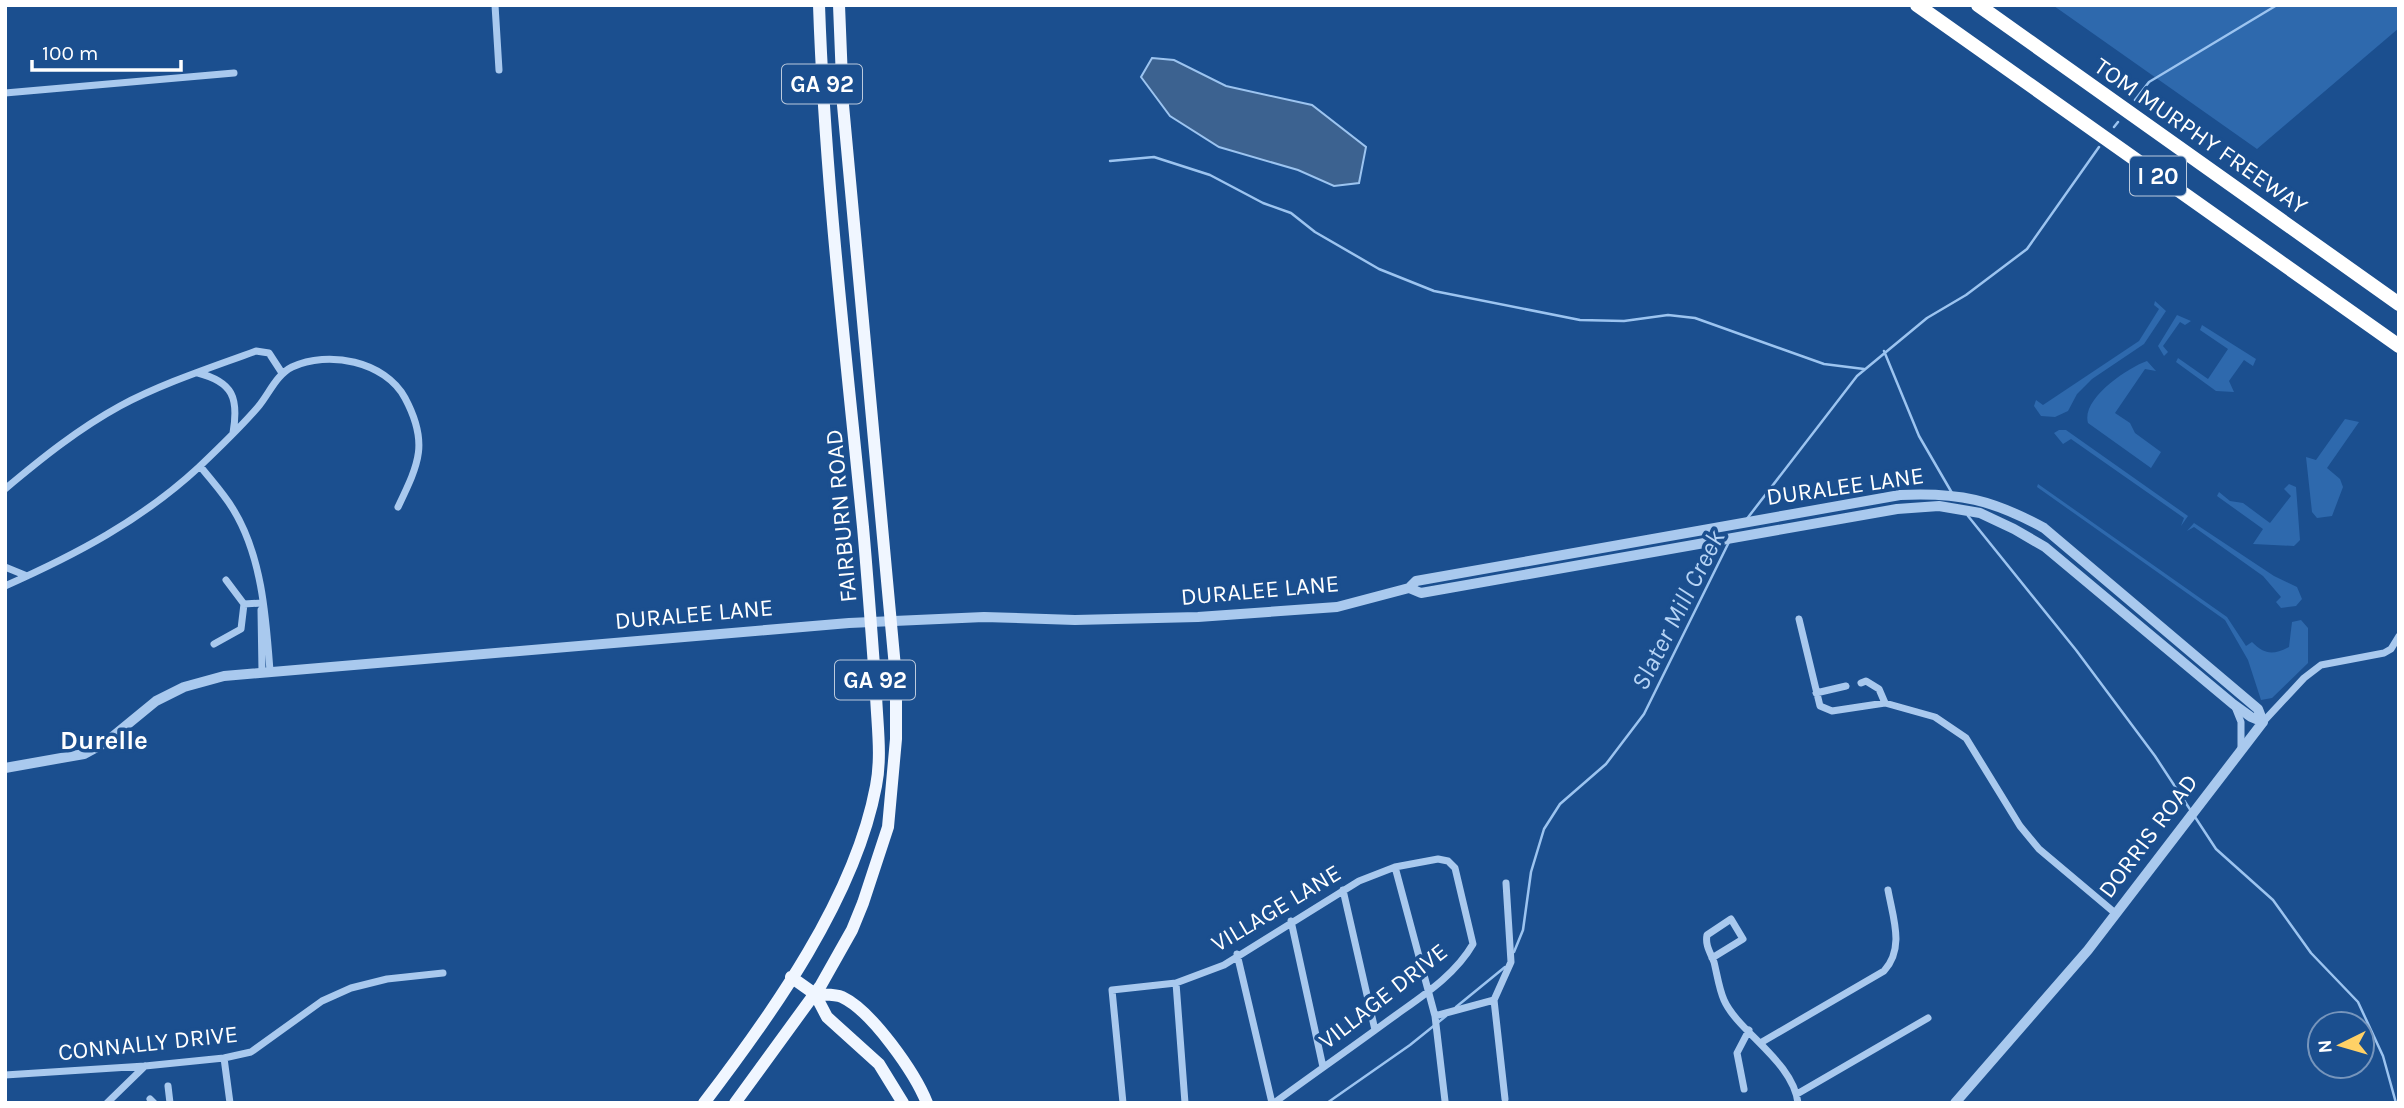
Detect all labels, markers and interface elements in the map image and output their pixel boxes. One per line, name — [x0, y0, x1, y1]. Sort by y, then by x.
scale bar — [32, 28, 180, 72]
text: 100 m — [42, 41, 99, 65]
street label: TOM MURPHY FREEWAY — [2089, 52, 2313, 220]
road number: GA 92 — [782, 64, 862, 104]
road number: I 20 — [2130, 156, 2186, 196]
street label: FAIRBURN ROAD — [819, 428, 863, 604]
street label: DURALEE LANE — [1764, 461, 1926, 511]
water label: Slater Mill Creek — [1624, 524, 1732, 695]
street label: DURALEE LANE — [1180, 569, 1340, 611]
street label: DURALEE LANE — [614, 593, 774, 635]
road number: GA 92 — [835, 660, 915, 700]
district label: Durelle — [60, 725, 148, 756]
street label: DORRIS ROAD — [2092, 769, 2204, 903]
street label: VILLAGE LANE — [1206, 858, 1346, 958]
street label: VILLAGE DRIVE — [1313, 937, 1453, 1055]
north arrow — [2306, 1010, 2376, 1080]
street label: CONNALLY DRIVE — [57, 1020, 239, 1066]
text: N — [2314, 1039, 2337, 1054]

